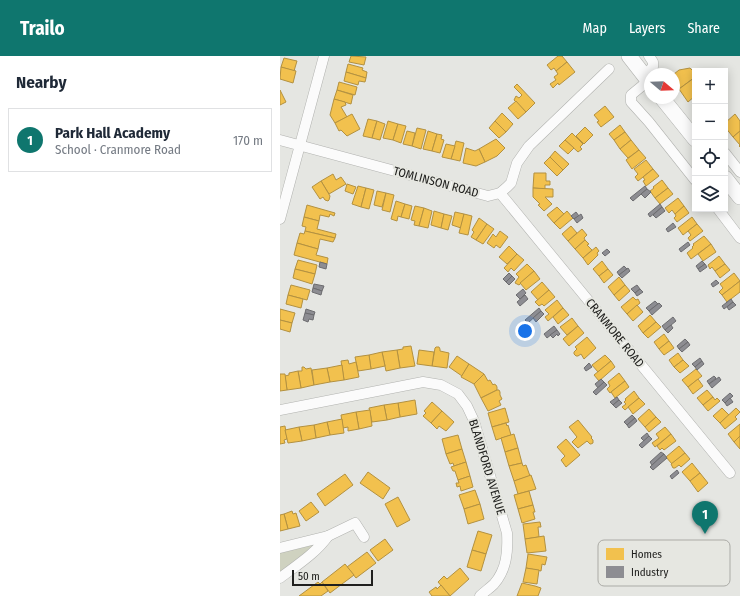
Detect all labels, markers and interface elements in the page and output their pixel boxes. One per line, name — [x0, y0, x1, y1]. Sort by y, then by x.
text: Trailo — [20, 17, 65, 40]
text: Map — [583, 20, 607, 37]
text: Layers — [629, 20, 665, 37]
text: Share — [687, 20, 720, 37]
north arrow — [644, 68, 680, 104]
map controls — [692, 68, 728, 212]
button: + — [692, 68, 728, 104]
text: Nearby — [16, 72, 67, 93]
button: − — [692, 104, 728, 140]
text: Park Hall Academy — [55, 124, 170, 142]
text: 1 — [27, 133, 33, 148]
text: 170 m — [233, 133, 263, 148]
button: locate — [692, 140, 728, 176]
text: School · Cranmore Road — [55, 142, 181, 157]
street label: TOMLINSON ROAD — [392, 164, 480, 200]
button: layers — [692, 176, 728, 212]
street label: CRANMORE ROAD — [583, 296, 647, 370]
your location — [515, 321, 535, 341]
street label: BLANDFORD AVENUE — [466, 418, 508, 517]
pin: 1 — [692, 501, 718, 534]
legend — [598, 540, 730, 586]
text: Homes — [631, 548, 662, 561]
text: Industry — [631, 566, 668, 579]
scale bar — [292, 568, 373, 587]
text: 50 m — [298, 570, 320, 583]

